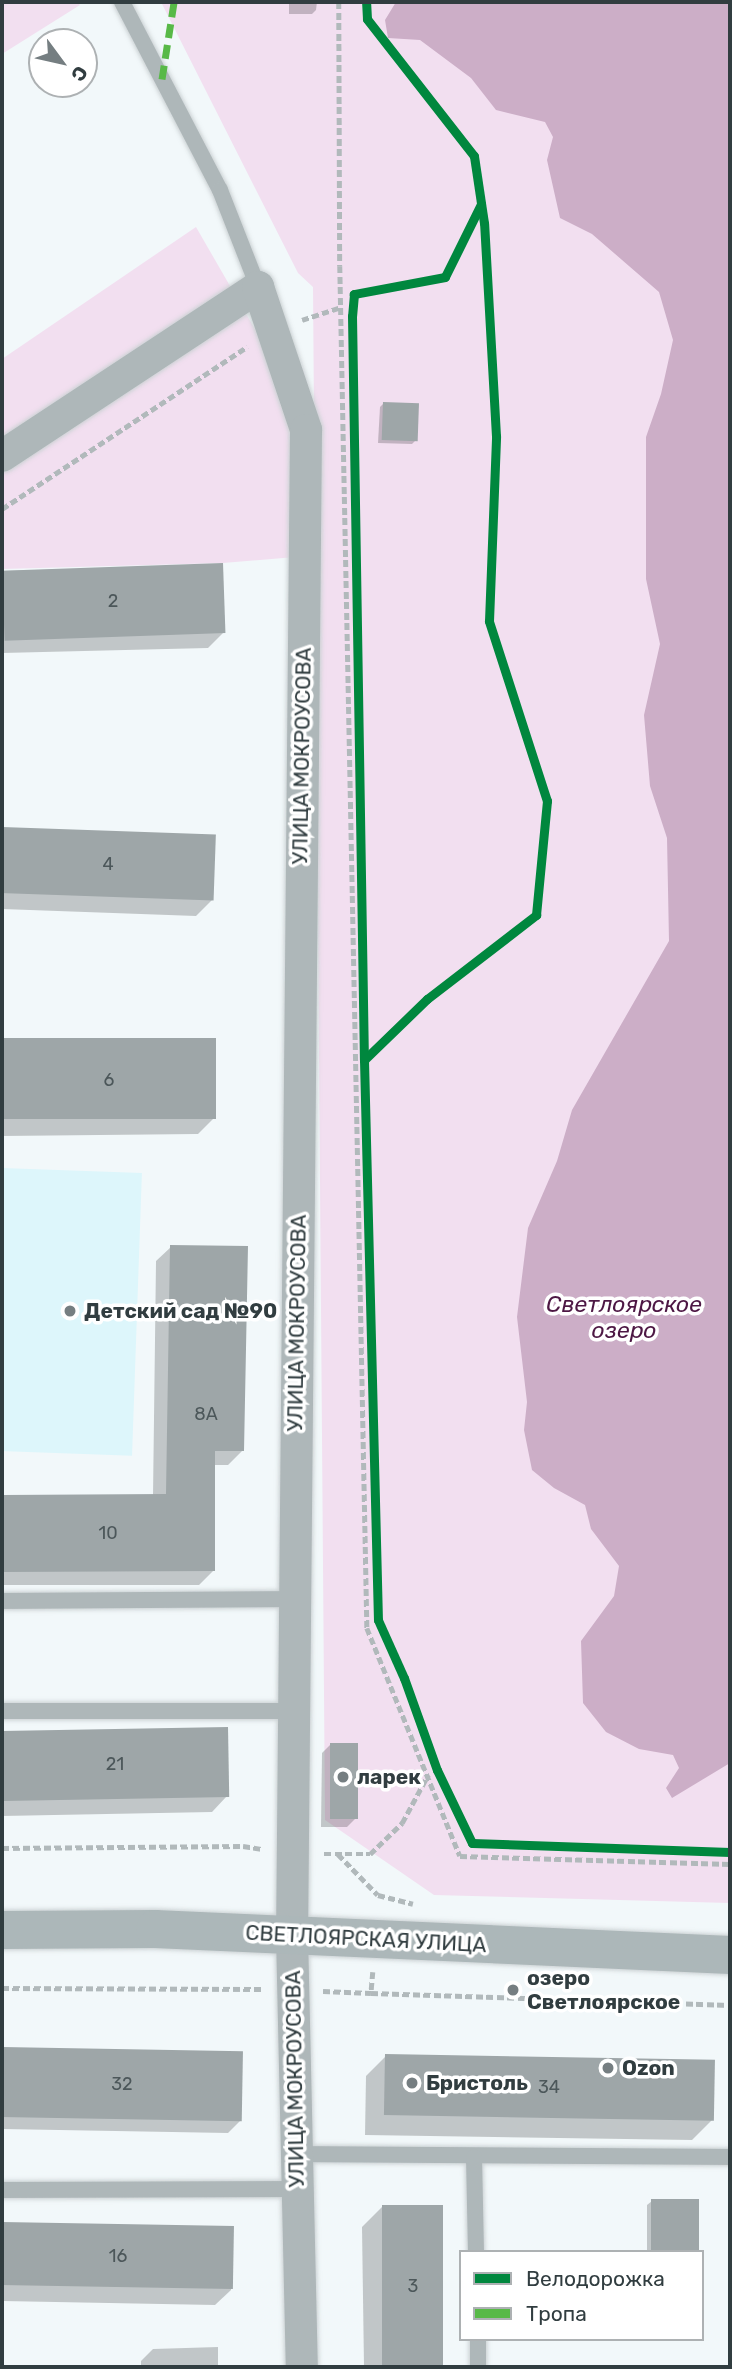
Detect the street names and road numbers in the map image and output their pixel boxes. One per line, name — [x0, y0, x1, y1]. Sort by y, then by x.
street label: УЛИЦА МОКРОУСОВА — [288, 647, 316, 865]
street label: УЛИЦА МОКРОУСОВА — [283, 1214, 311, 1432]
street label: СВЕТЛОЯРСКАЯ УЛИЦА — [245, 1920, 487, 1958]
street label: УЛИЦА МОКРОУСОВА — [281, 1970, 309, 2188]

